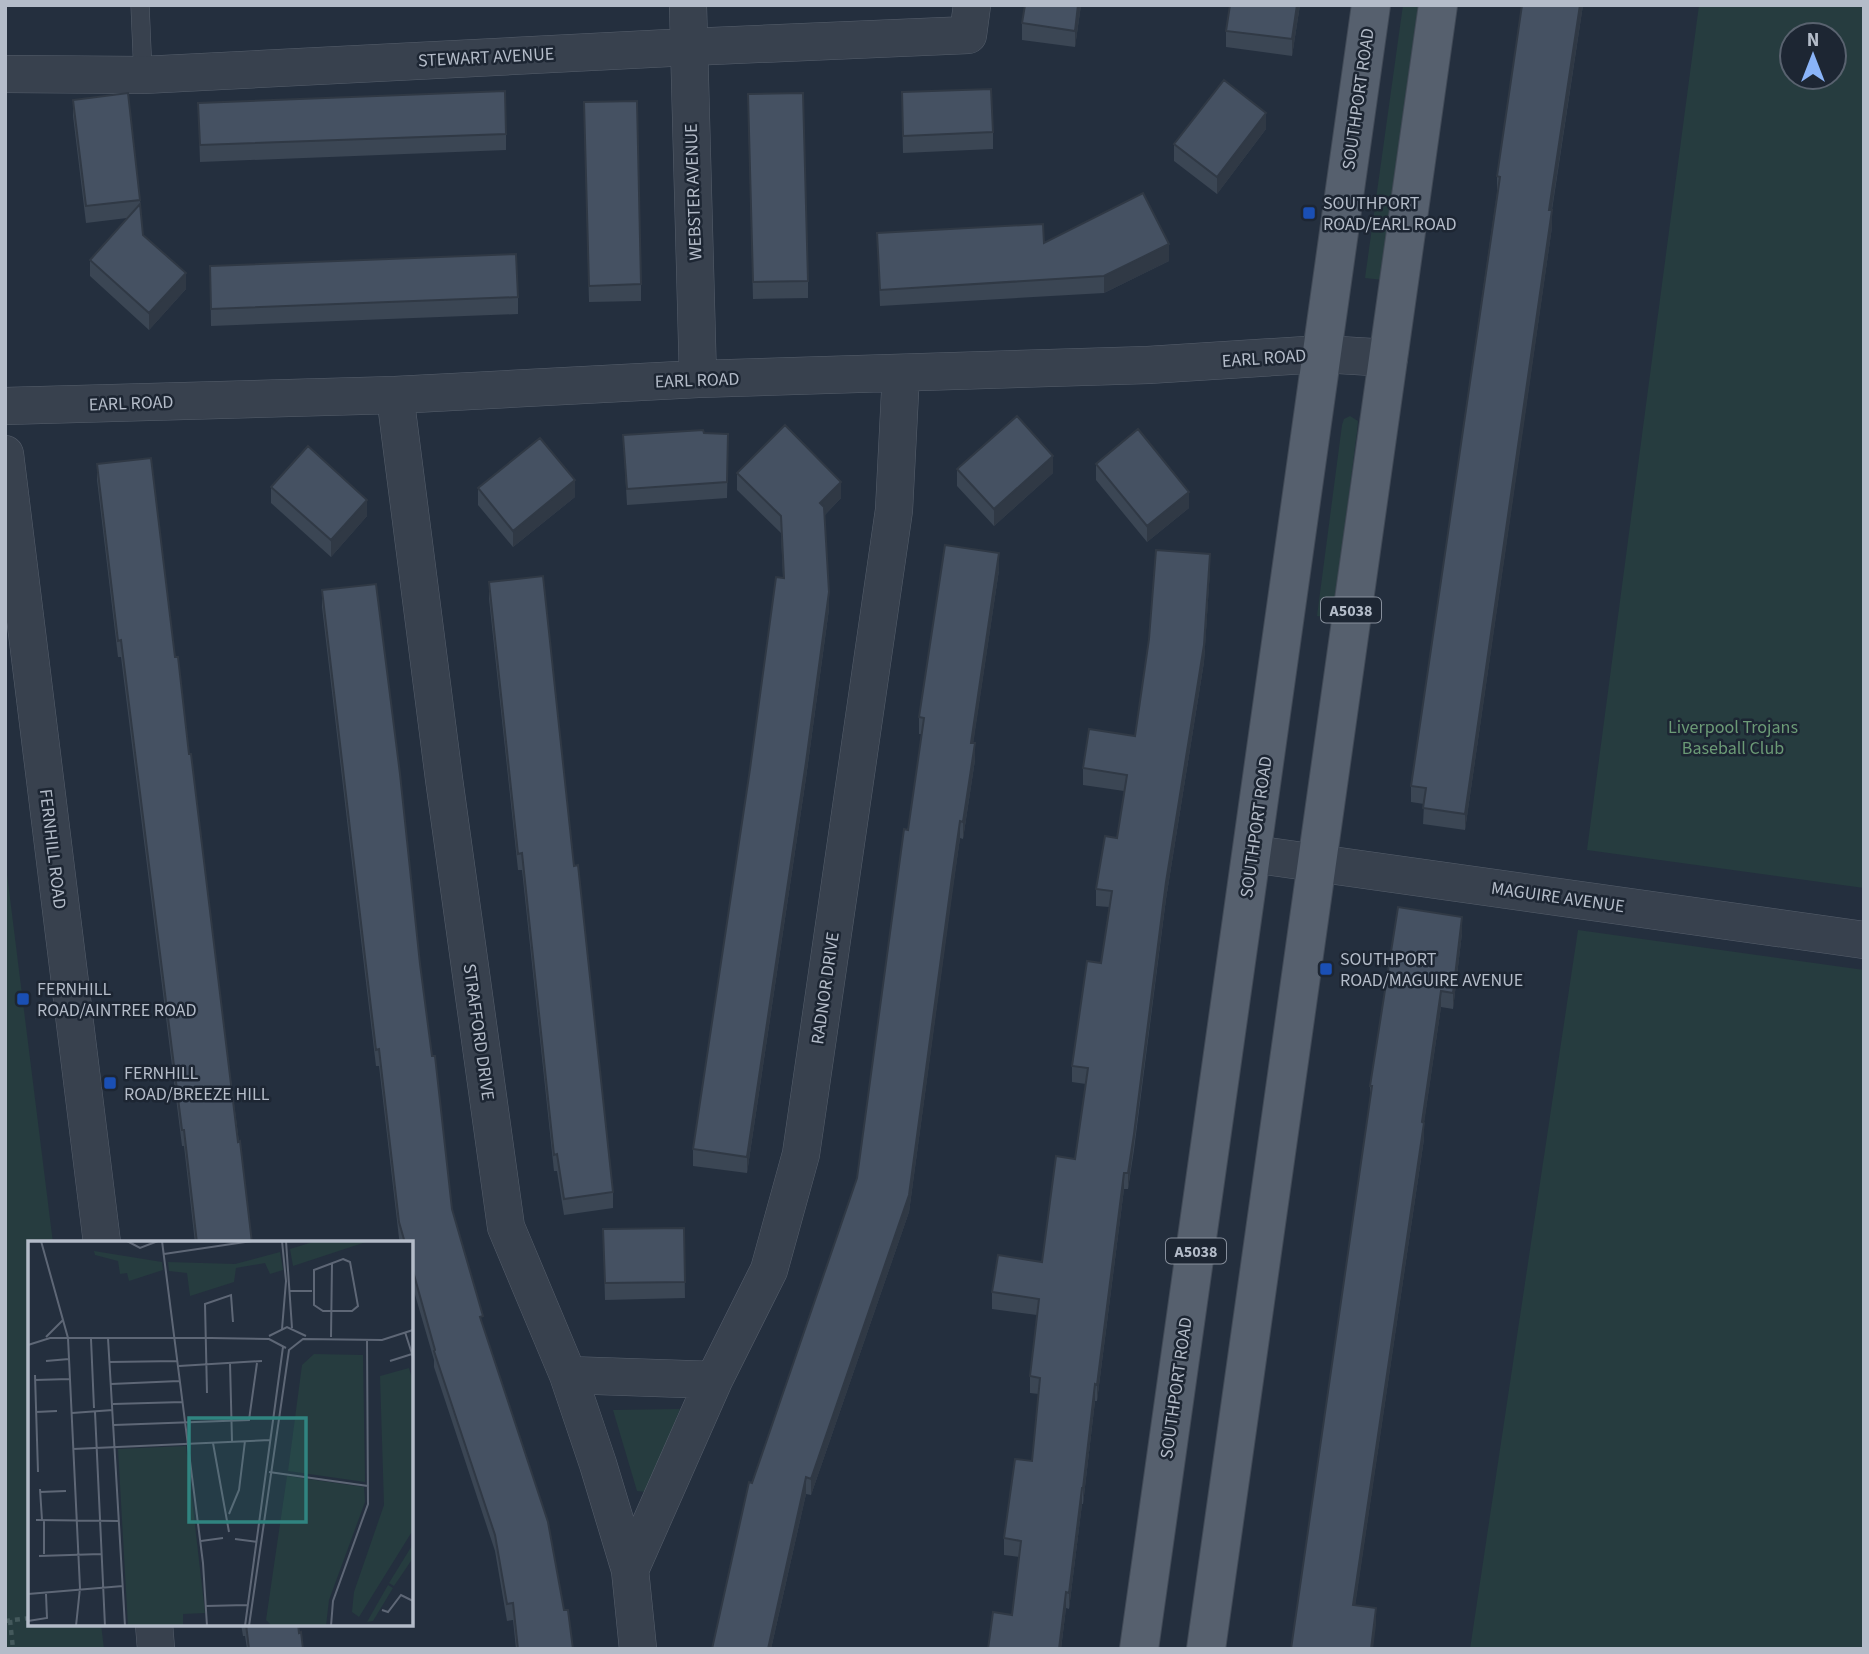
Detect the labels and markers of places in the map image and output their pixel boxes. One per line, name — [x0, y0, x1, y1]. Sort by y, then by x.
place label: SOUTHPORT ROAD/EARL ROAD — [1323, 191, 1457, 237]
marker: SOUTHPORT ROAD/EARL ROAD — [1301, 205, 1317, 221]
place label: SOUTHPORT ROAD/MAGUIRE AVENUE — [1340, 947, 1523, 993]
marker: SOUTHPORT ROAD/MAGUIRE AVENUE — [1318, 961, 1334, 977]
place label: FERNHILL ROAD/AINTREE ROAD — [37, 977, 197, 1023]
marker: FERNHILL ROAD/AINTREE ROAD — [15, 991, 31, 1007]
place label: FERNHILL ROAD/BREEZE HILL — [124, 1061, 270, 1107]
marker: FERNHILL ROAD/BREEZE HILL — [102, 1075, 118, 1091]

